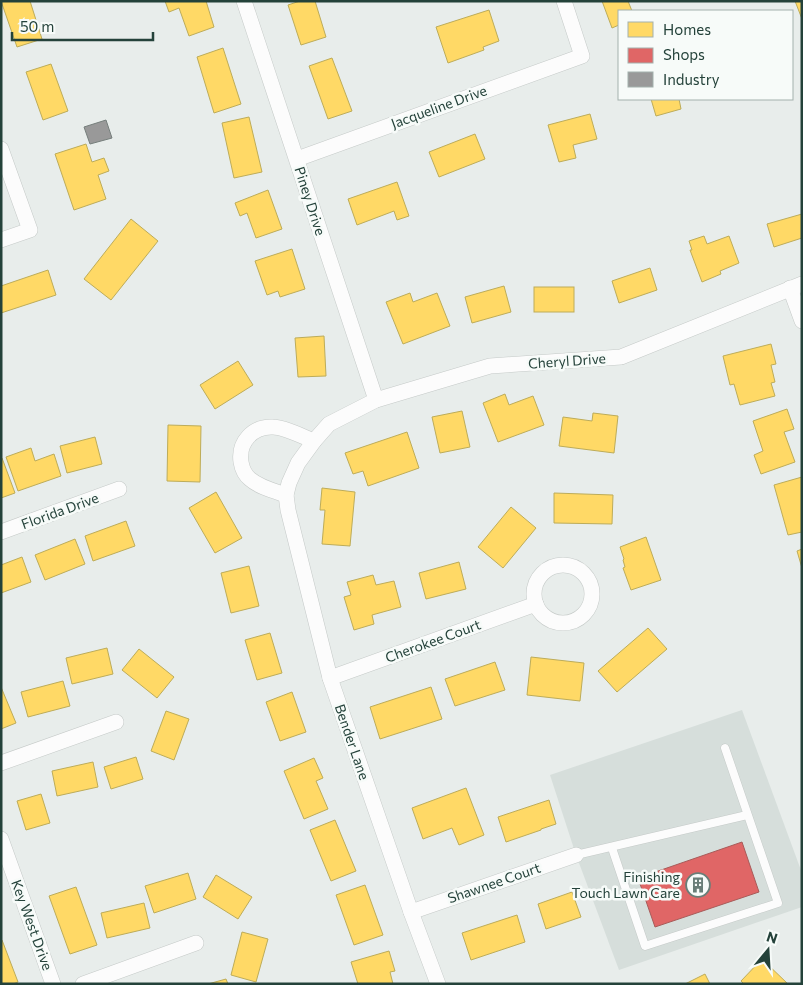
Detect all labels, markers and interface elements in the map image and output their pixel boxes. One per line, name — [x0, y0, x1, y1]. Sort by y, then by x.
scale bar — [12, 10, 154, 42]
legend — [618, 10, 793, 100]
text: 50 m — [20, 17, 54, 35]
text: Homes — [663, 20, 711, 38]
text: Shops — [663, 45, 705, 63]
text: Industry — [663, 70, 720, 88]
street label: Jacqueline Drive — [389, 81, 489, 132]
street label: Piney Drive — [291, 164, 330, 237]
street label: Cheryl Drive — [528, 349, 606, 372]
street label: Florida Drive — [19, 489, 101, 532]
street label: Cherokee Court — [383, 615, 483, 666]
street label: Bender Lane — [332, 702, 373, 782]
street label: Shawnee Court — [445, 859, 543, 906]
place label: Finishing Touch Lawn Care — [572, 868, 680, 901]
building icon: Finishing Touch Lawn Care — [685, 872, 711, 898]
street label: Key West Drive — [8, 877, 57, 973]
north arrow — [743, 925, 793, 975]
text: N — [765, 927, 780, 947]

